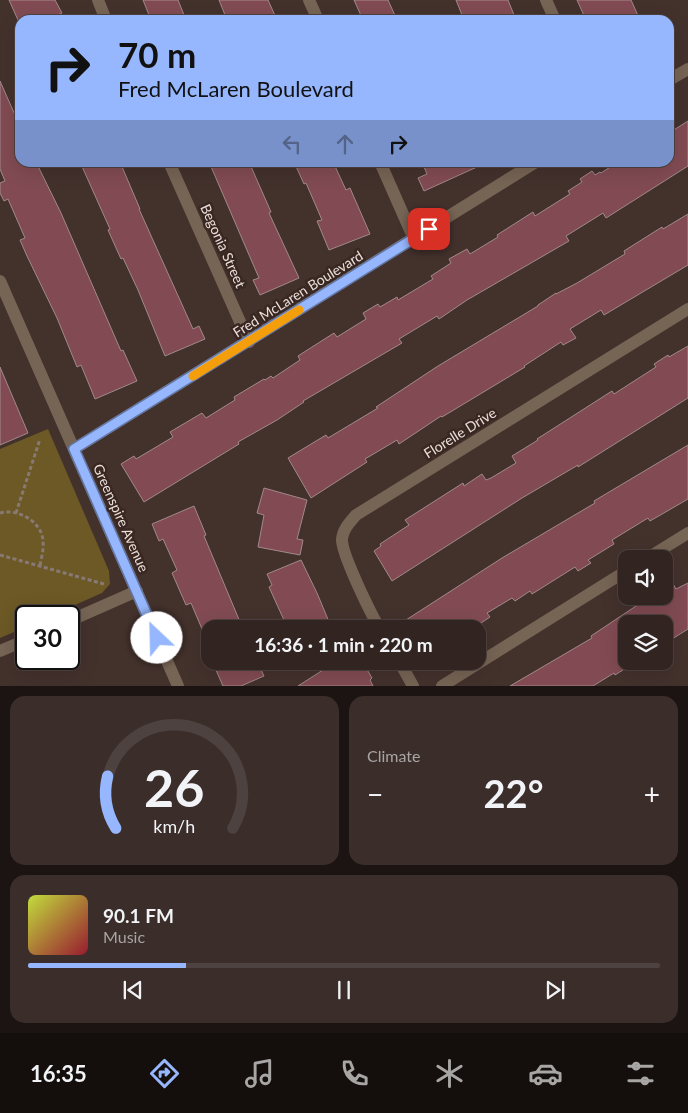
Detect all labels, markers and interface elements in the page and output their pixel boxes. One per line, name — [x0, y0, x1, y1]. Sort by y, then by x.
text: 70 m — [118, 33, 196, 75]
icon: right — [35, 35, 100, 100]
text: Fred McLaren Boulevard — [118, 75, 354, 102]
icon: left — [278, 130, 306, 158]
icon: ahead — [331, 130, 359, 158]
icon: right — [384, 130, 412, 158]
street label: Begonia Street — [197, 201, 250, 290]
pin — [408, 208, 450, 250]
icon: arrive — [415, 215, 443, 243]
street label: Fred McLaren Boulevard — [230, 247, 366, 341]
street label: Florelle Drive — [420, 404, 499, 462]
street label: Greenspire Avenue — [90, 461, 153, 574]
map controls — [618, 550, 673, 670]
button: sound — [618, 550, 673, 605]
speed limit sign: 30 — [15, 605, 80, 670]
position arrow — [130, 611, 182, 663]
button: layers — [618, 615, 673, 670]
text: 16:36 · 1 min · 220 m — [254, 633, 433, 656]
text: Climate — [367, 746, 420, 765]
text: 26 — [144, 756, 205, 818]
text: 22° — [484, 770, 543, 816]
text: − — [367, 777, 383, 811]
text: + — [644, 777, 660, 811]
text: km/h — [154, 815, 195, 837]
text: 90.1 FM — [103, 904, 174, 927]
text: Music — [103, 927, 145, 946]
icon: previous — [119, 976, 147, 1004]
icon: pause — [330, 976, 358, 1004]
icon: next — [541, 976, 569, 1004]
icon: directions — [147, 1056, 182, 1091]
icon: music — [242, 1056, 277, 1091]
icon: phone — [337, 1056, 372, 1091]
icon: climate — [432, 1056, 467, 1091]
icon: car — [528, 1056, 563, 1091]
icon: filters — [623, 1056, 658, 1091]
text: 16:35 — [30, 1060, 87, 1087]

